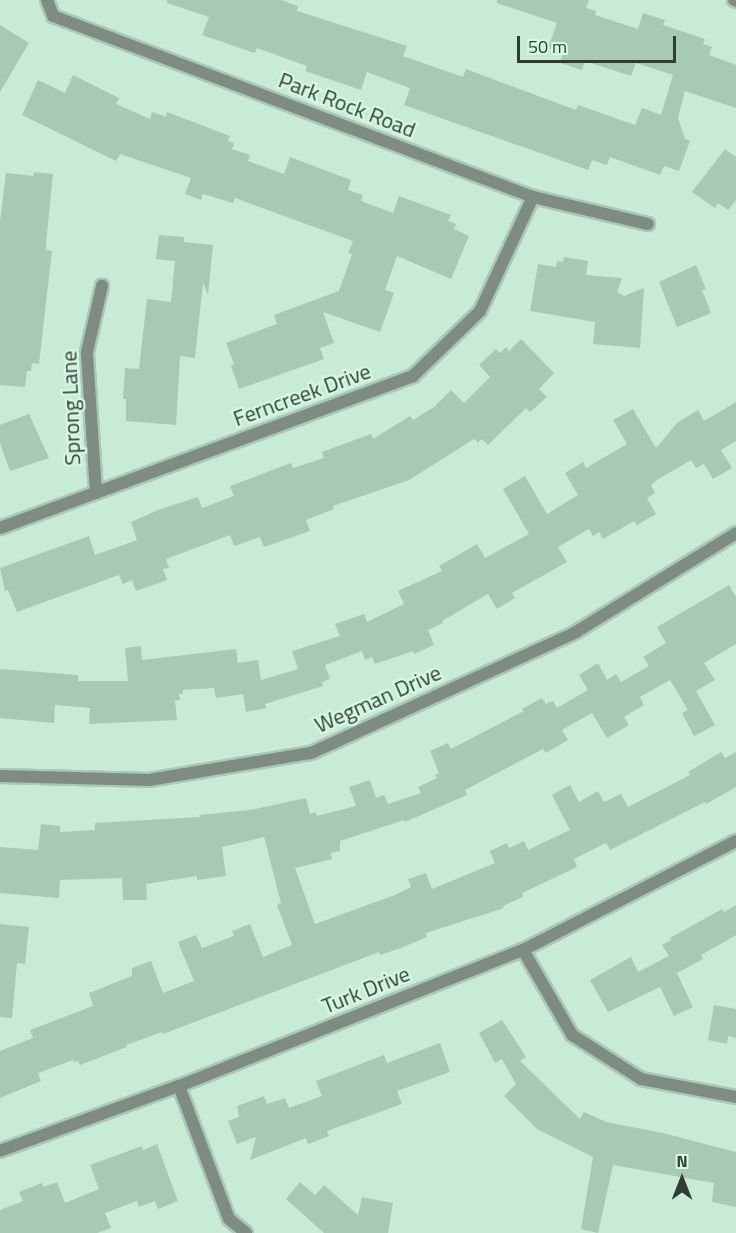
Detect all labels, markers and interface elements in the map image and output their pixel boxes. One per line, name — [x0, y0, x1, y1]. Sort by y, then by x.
scale bar — [520, 24, 679, 62]
text: 50 m — [528, 33, 567, 60]
street label: Park Rock Road — [275, 67, 419, 143]
street label: Sprong Lane — [56, 350, 86, 466]
street label: Ferncreek Drive — [230, 358, 374, 432]
street label: Wegman Drive — [311, 659, 445, 739]
street label: Turk Drive — [318, 960, 414, 1020]
north arrow — [652, 1149, 712, 1209]
text: N — [676, 1149, 688, 1173]

